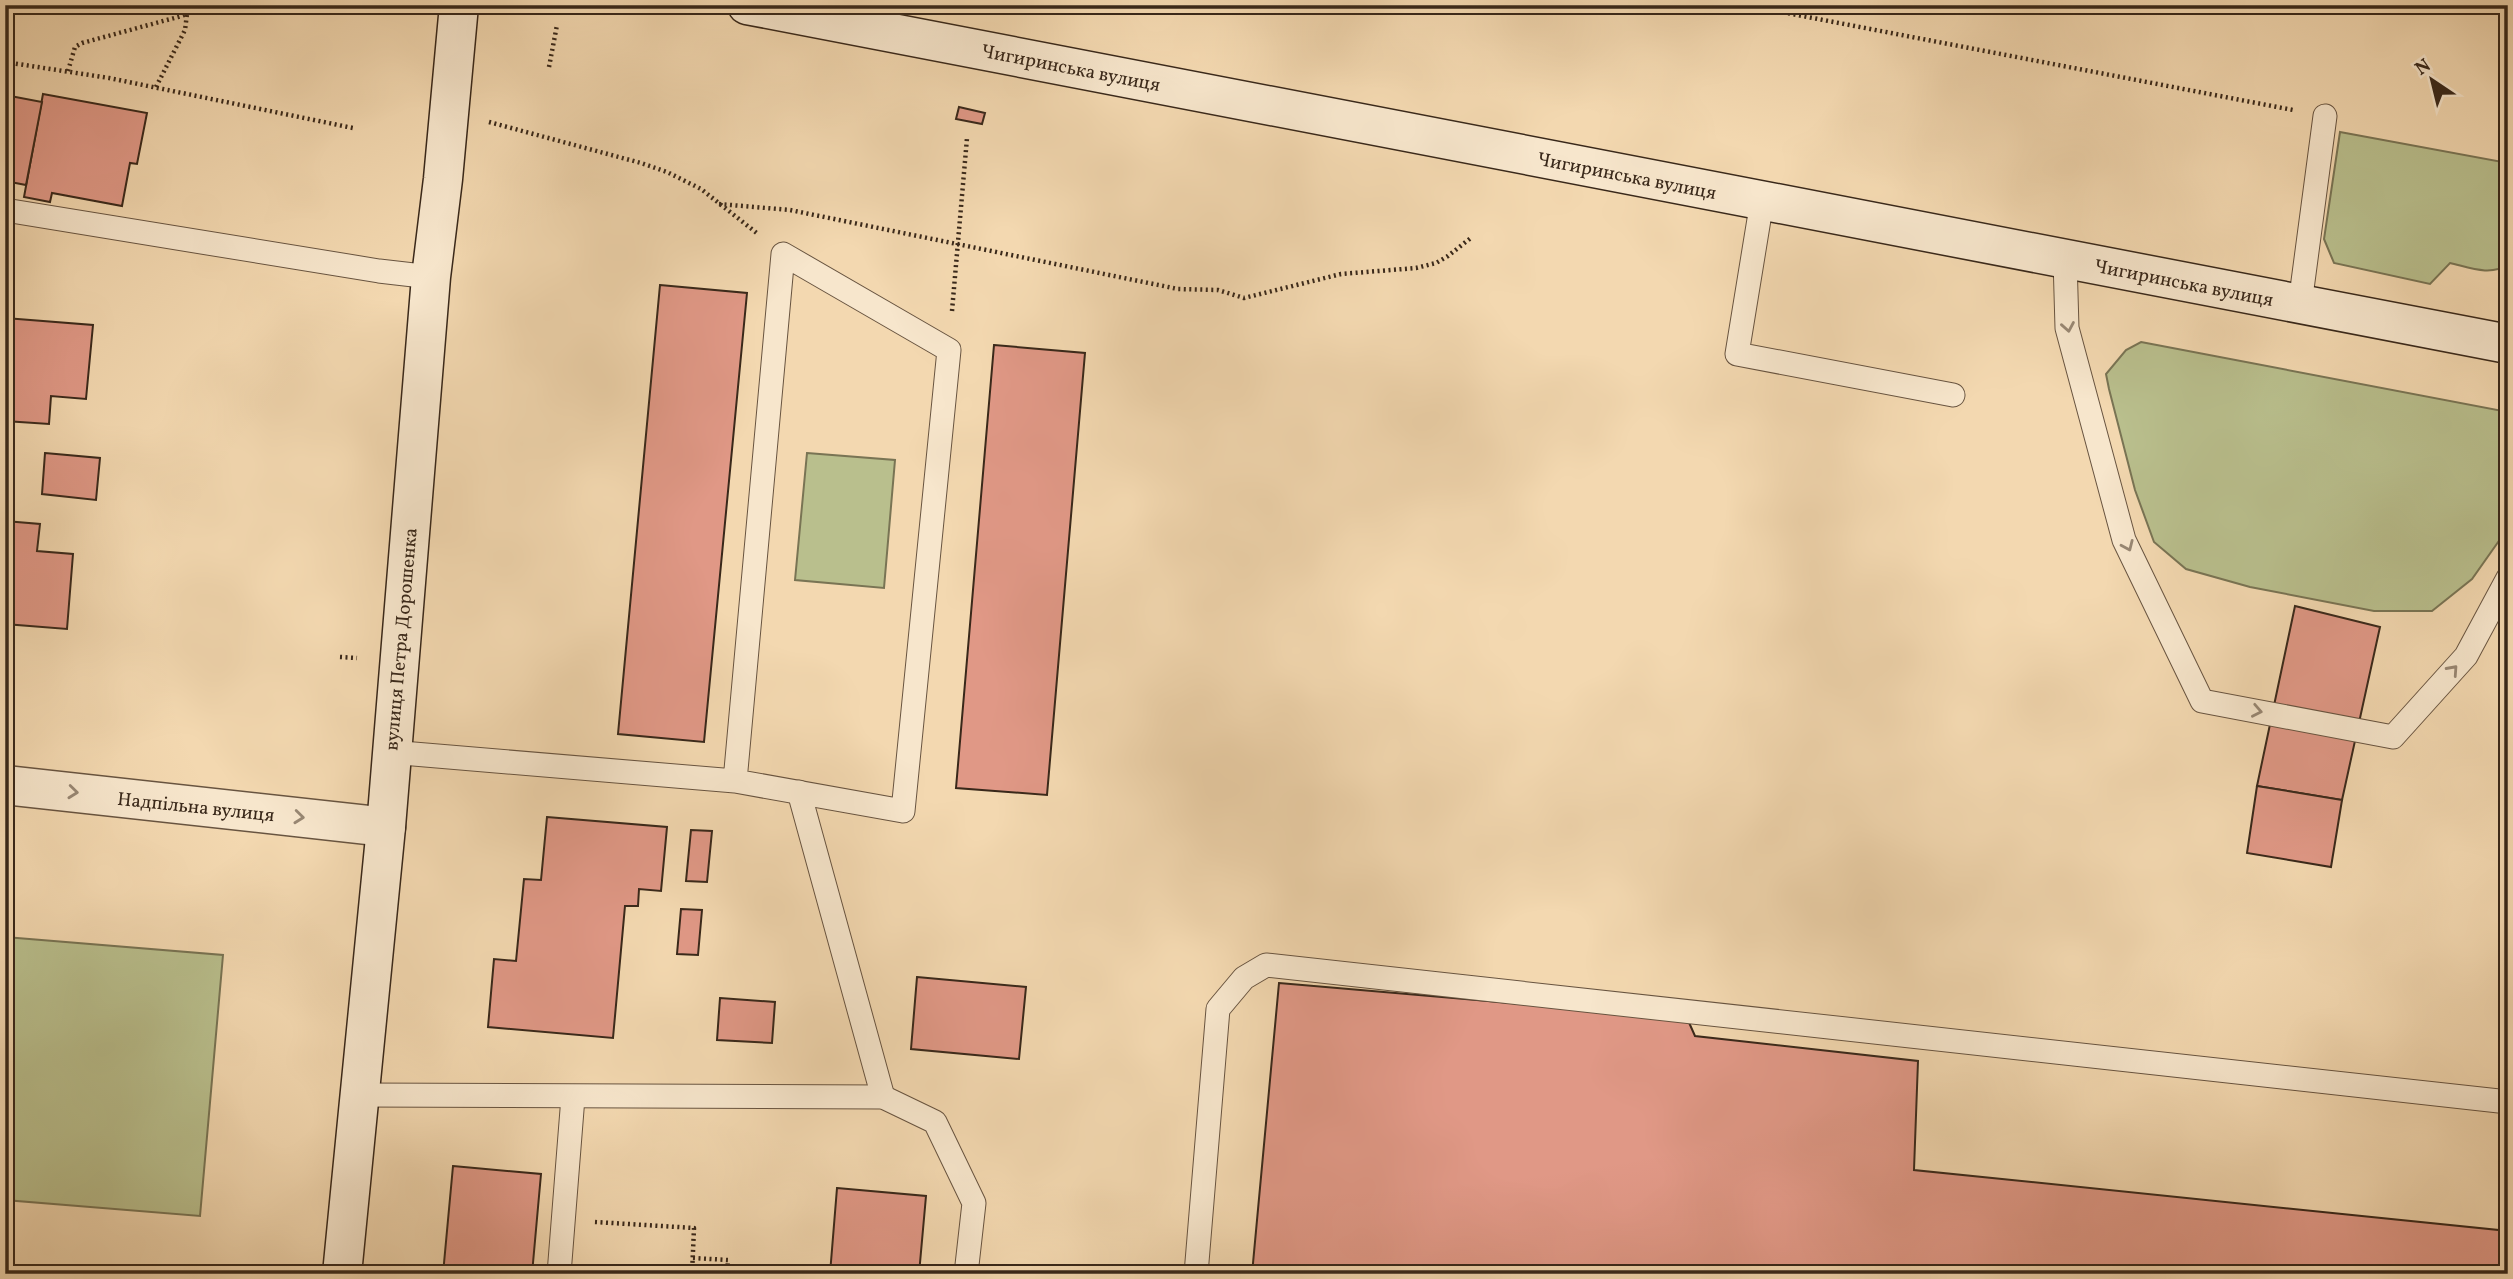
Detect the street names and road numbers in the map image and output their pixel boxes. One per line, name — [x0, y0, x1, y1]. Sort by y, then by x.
street label: Чигиринська вулиця — [979, 39, 1163, 99]
street label: Чигиринська вулиця — [1535, 147, 1719, 207]
street label: Чигиринська вулиця — [2092, 254, 2276, 314]
street label: вулиця Петра Дорошенка — [379, 527, 425, 752]
street label: Надпільна вулиця — [116, 787, 276, 829]

